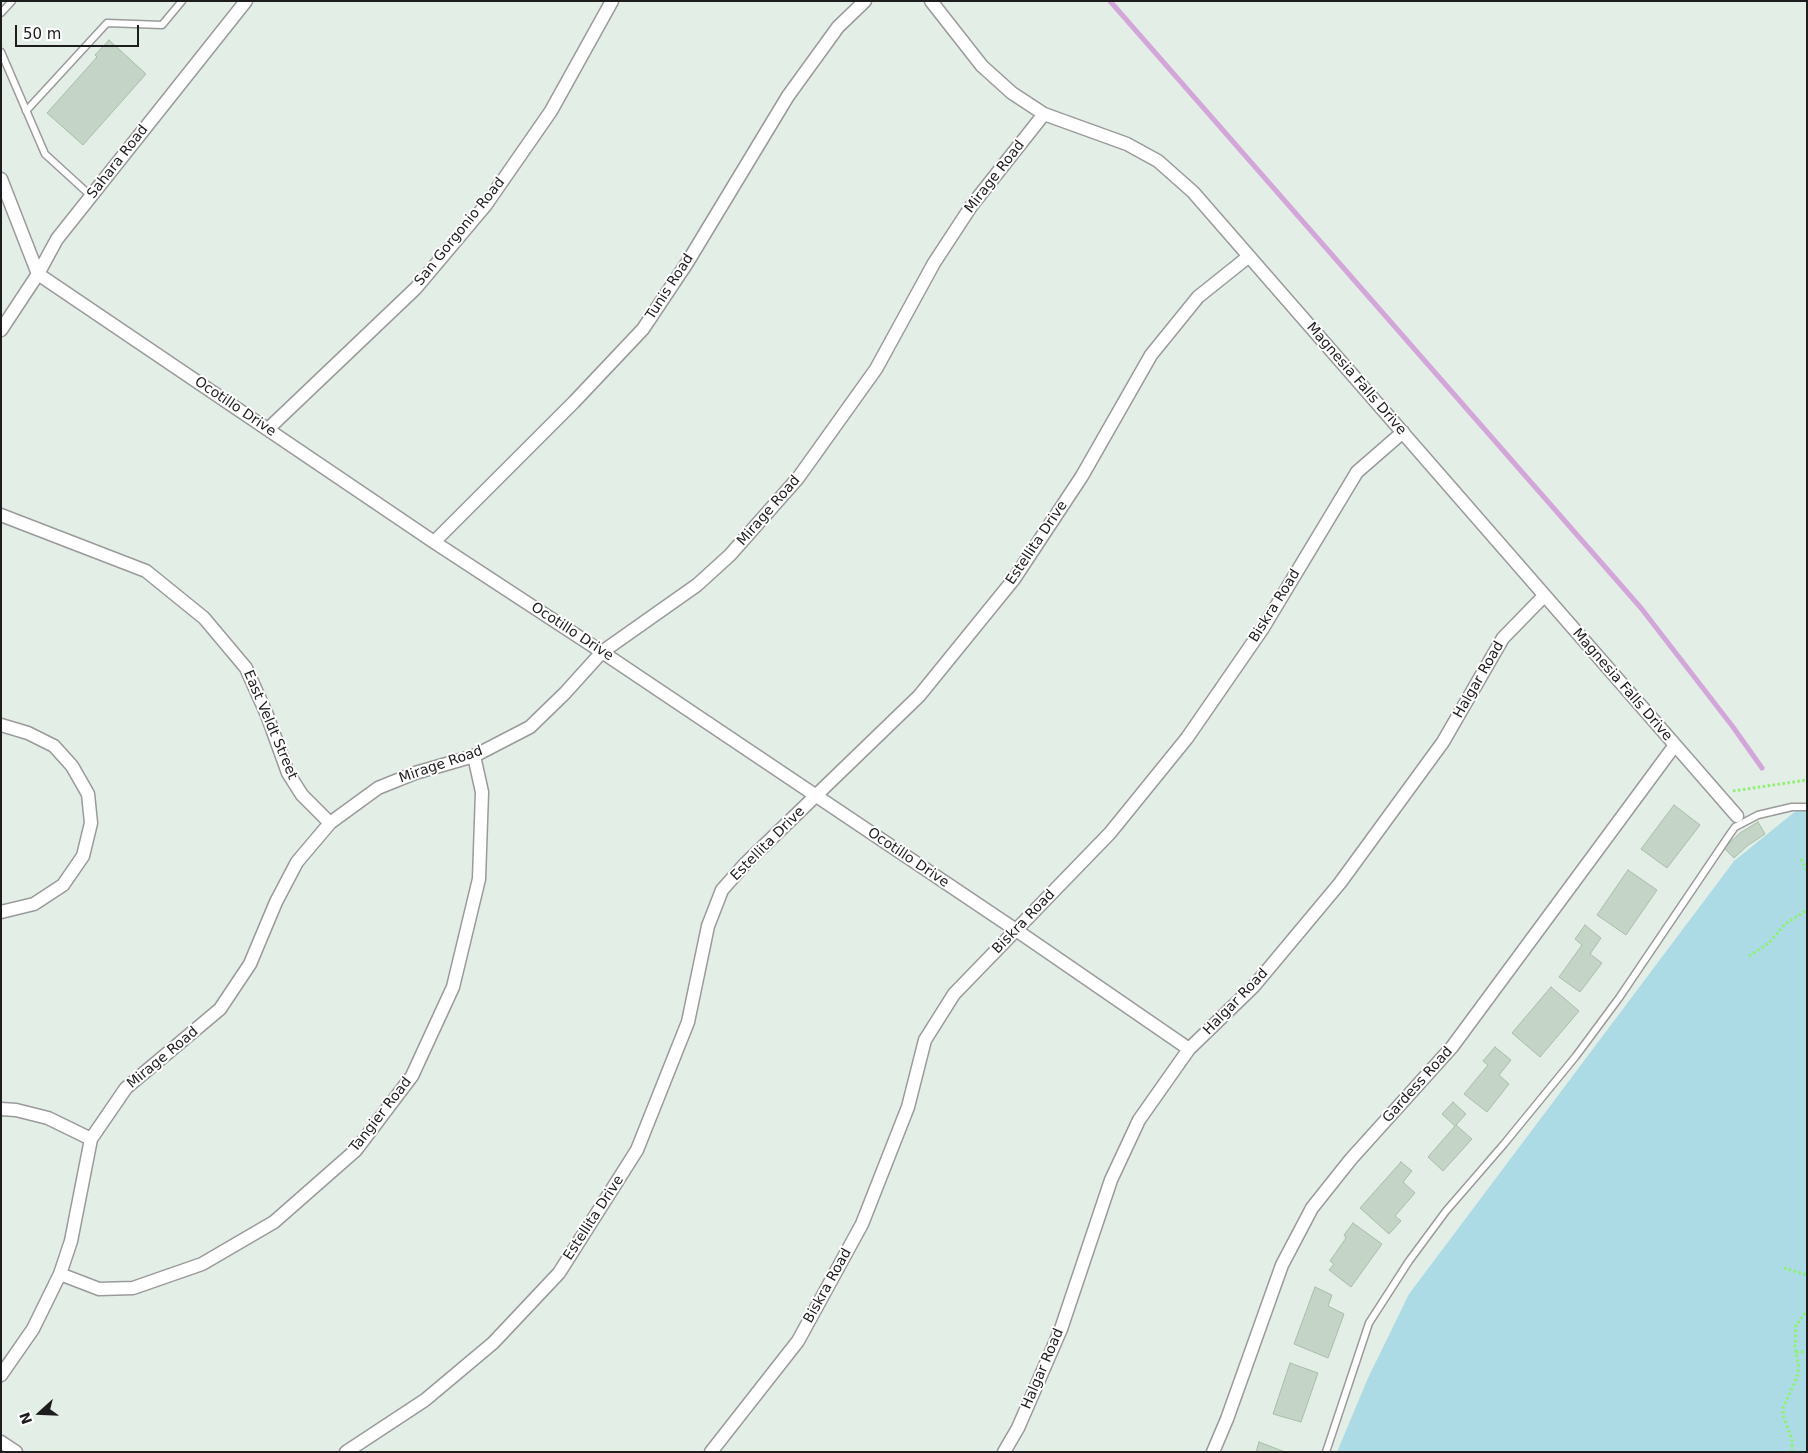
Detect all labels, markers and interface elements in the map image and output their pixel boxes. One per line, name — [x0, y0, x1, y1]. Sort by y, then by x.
scale bar — [18, 15, 141, 47]
text: 50 m — [23, 25, 61, 43]
street label: Sahara Road — [84, 122, 152, 202]
street label: Mirage Road — [961, 137, 1029, 217]
street label: San Gorgonio Road — [411, 175, 509, 289]
street label: Tunis Road — [643, 251, 697, 323]
street label: Magnesia Falls Drive — [1303, 319, 1409, 439]
street label: Ocotillo Drive — [191, 374, 279, 440]
street label: Mirage Road — [734, 473, 804, 549]
street label: Estellita Drive — [1003, 498, 1071, 588]
street label: Biskra Road — [1246, 566, 1304, 646]
street label: Ocotillo Drive — [528, 599, 616, 665]
street label: Magnesia Falls Drive — [1569, 625, 1675, 745]
street label: Halgar Road — [1450, 639, 1508, 721]
street label: East Veldt Street — [239, 668, 301, 782]
street label: Mirage Road — [397, 743, 485, 787]
street label: Estellita Drive — [727, 803, 809, 885]
street label: Ocotillo Drive — [864, 825, 952, 891]
street label: Biskra Road — [989, 886, 1059, 958]
street label: Halgar Road — [1200, 965, 1272, 1039]
street label: Mirage Road — [124, 1023, 202, 1093]
street label: Gardess Road — [1379, 1043, 1457, 1127]
street label: Tangier Road — [347, 1074, 415, 1156]
street label: Estellita Drive — [560, 1172, 628, 1264]
street label: Biskra Road — [801, 1246, 855, 1326]
street label: Halgar Road — [1019, 1326, 1067, 1412]
north arrow — [15, 1388, 65, 1438]
text: N — [16, 1410, 35, 1426]

